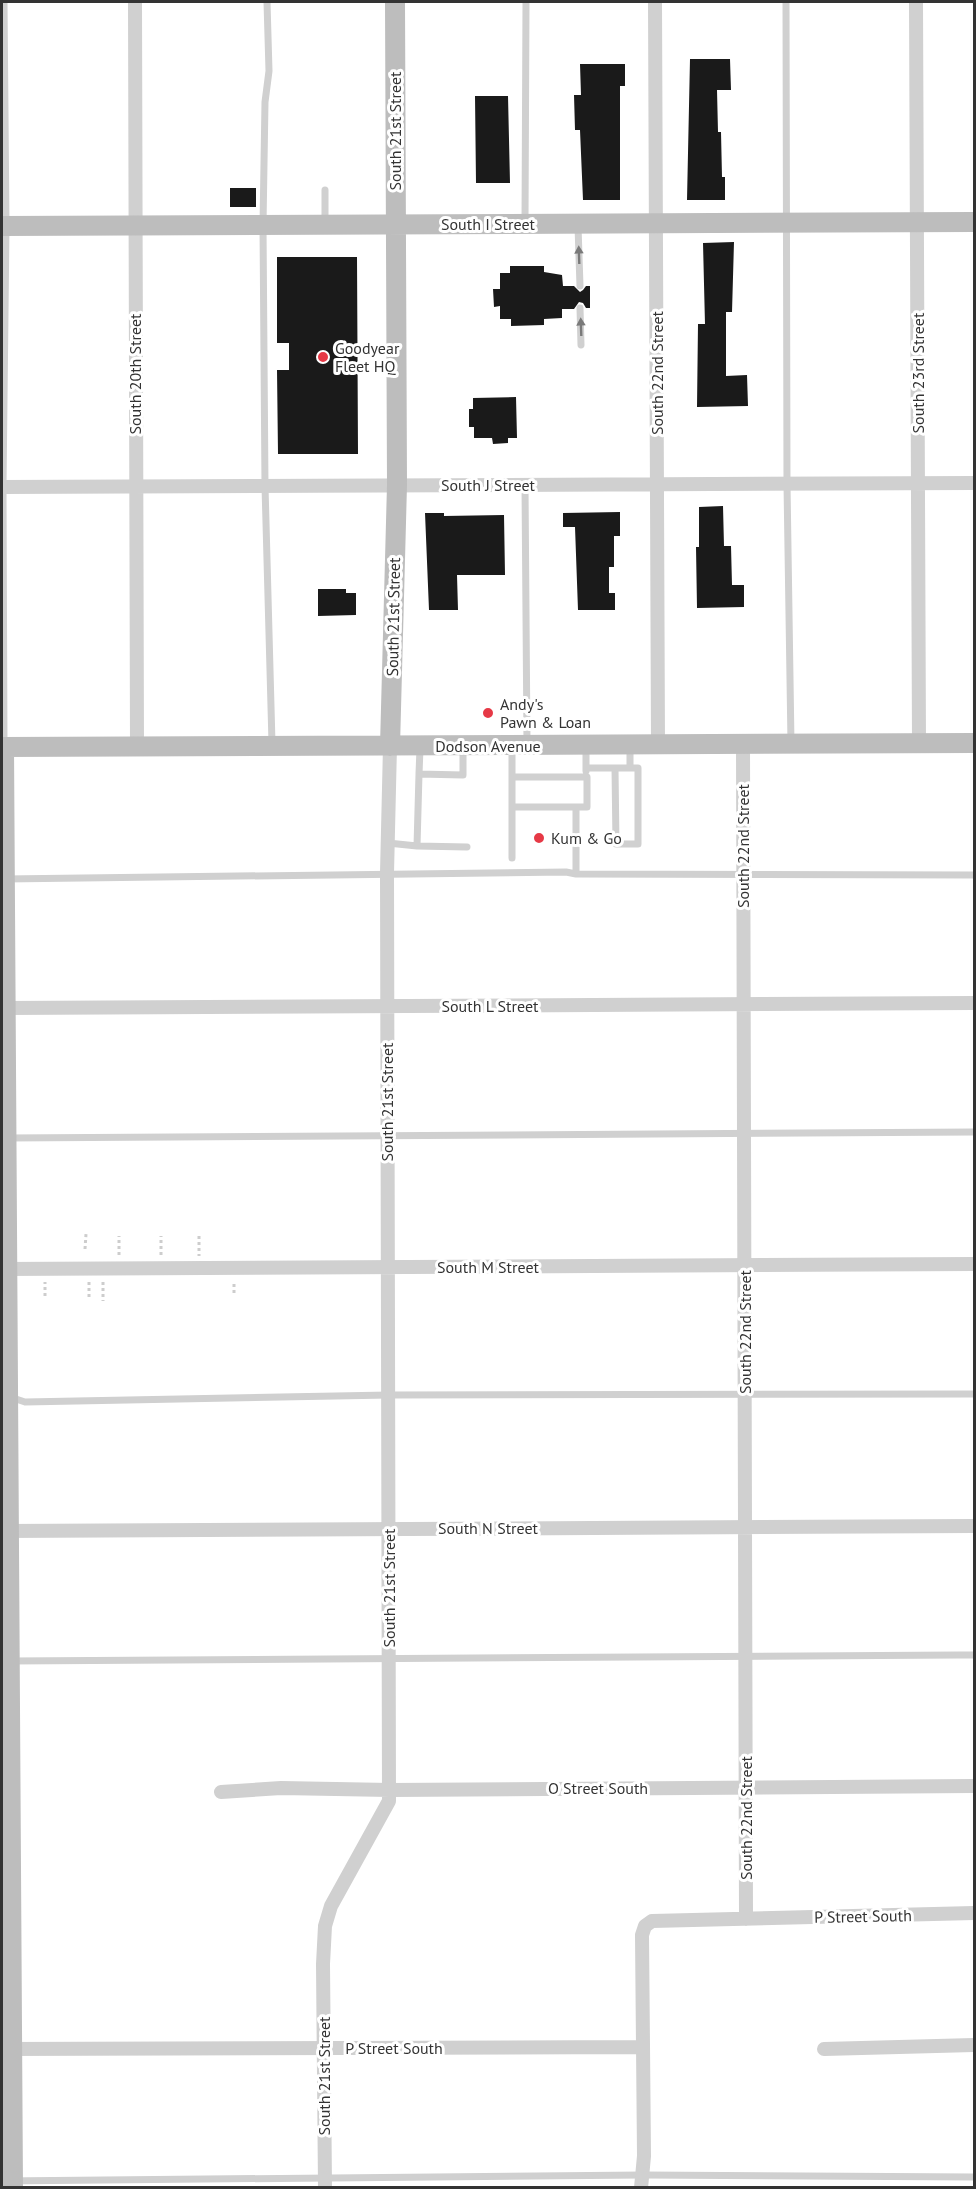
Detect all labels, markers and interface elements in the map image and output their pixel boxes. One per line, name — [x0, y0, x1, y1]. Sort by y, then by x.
street label: South 21st Street — [385, 71, 405, 190]
street label: South I Street — [441, 214, 536, 234]
one-way arrow — [574, 245, 583, 264]
street label: South 22nd Street — [647, 310, 667, 435]
street label: South 23rd Street — [908, 312, 928, 433]
street label: South 20th Street — [125, 313, 145, 434]
one-way arrow — [576, 317, 585, 336]
place label: Goodyear Fleet HQ — [335, 338, 400, 376]
marker: Goodyear Fleet HQ — [316, 350, 330, 364]
street label: South J Street — [441, 475, 536, 495]
street label: South 21st Street — [382, 557, 404, 677]
place label: Andy's Pawn & Loan — [500, 694, 591, 732]
marker: Andy's Pawn & Loan — [481, 706, 495, 720]
street label: Dodson Avenue — [435, 736, 541, 756]
street label: South 22nd Street — [733, 783, 753, 908]
place label: Kum & Go — [551, 828, 622, 848]
marker: Kum & Go — [532, 831, 546, 845]
street label: South L Street — [442, 996, 539, 1016]
street label: South 21st Street — [377, 1042, 397, 1161]
street label: South M Street — [437, 1257, 540, 1277]
street label: South 22nd Street — [735, 1269, 755, 1394]
street label: South N Street — [438, 1518, 539, 1538]
street label: South 21st Street — [379, 1528, 399, 1647]
street label: South 22nd Street — [736, 1755, 756, 1880]
street label: O Street South — [548, 1778, 648, 1798]
street label: P Street South — [814, 1905, 912, 1927]
street label: South 21st Street — [314, 2016, 334, 2135]
street label: P Street South — [345, 2038, 443, 2058]

